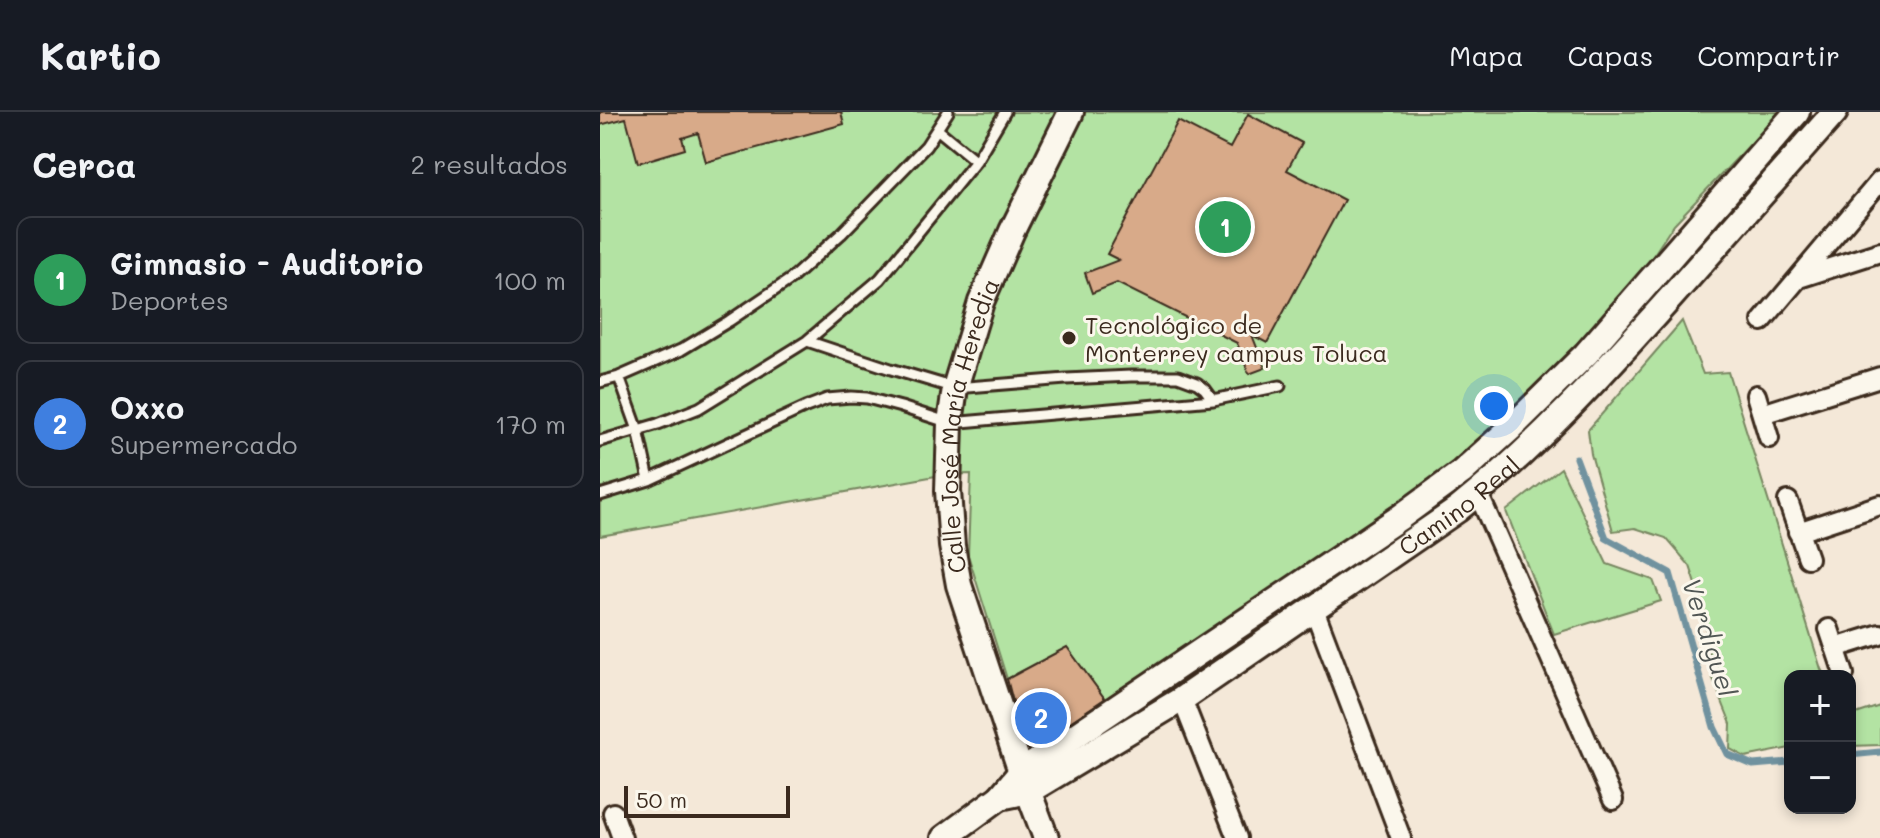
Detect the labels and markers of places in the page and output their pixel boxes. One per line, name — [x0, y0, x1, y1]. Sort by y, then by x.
pin: 1 — [1199, 197, 1251, 257]
place label: Tecnológico de Monterrey campus Toluca — [1085, 309, 1388, 368]
marker: Tecnológico de Monterrey campus Toluca — [1060, 329, 1078, 347]
pin: 2 — [1015, 688, 1067, 748]

